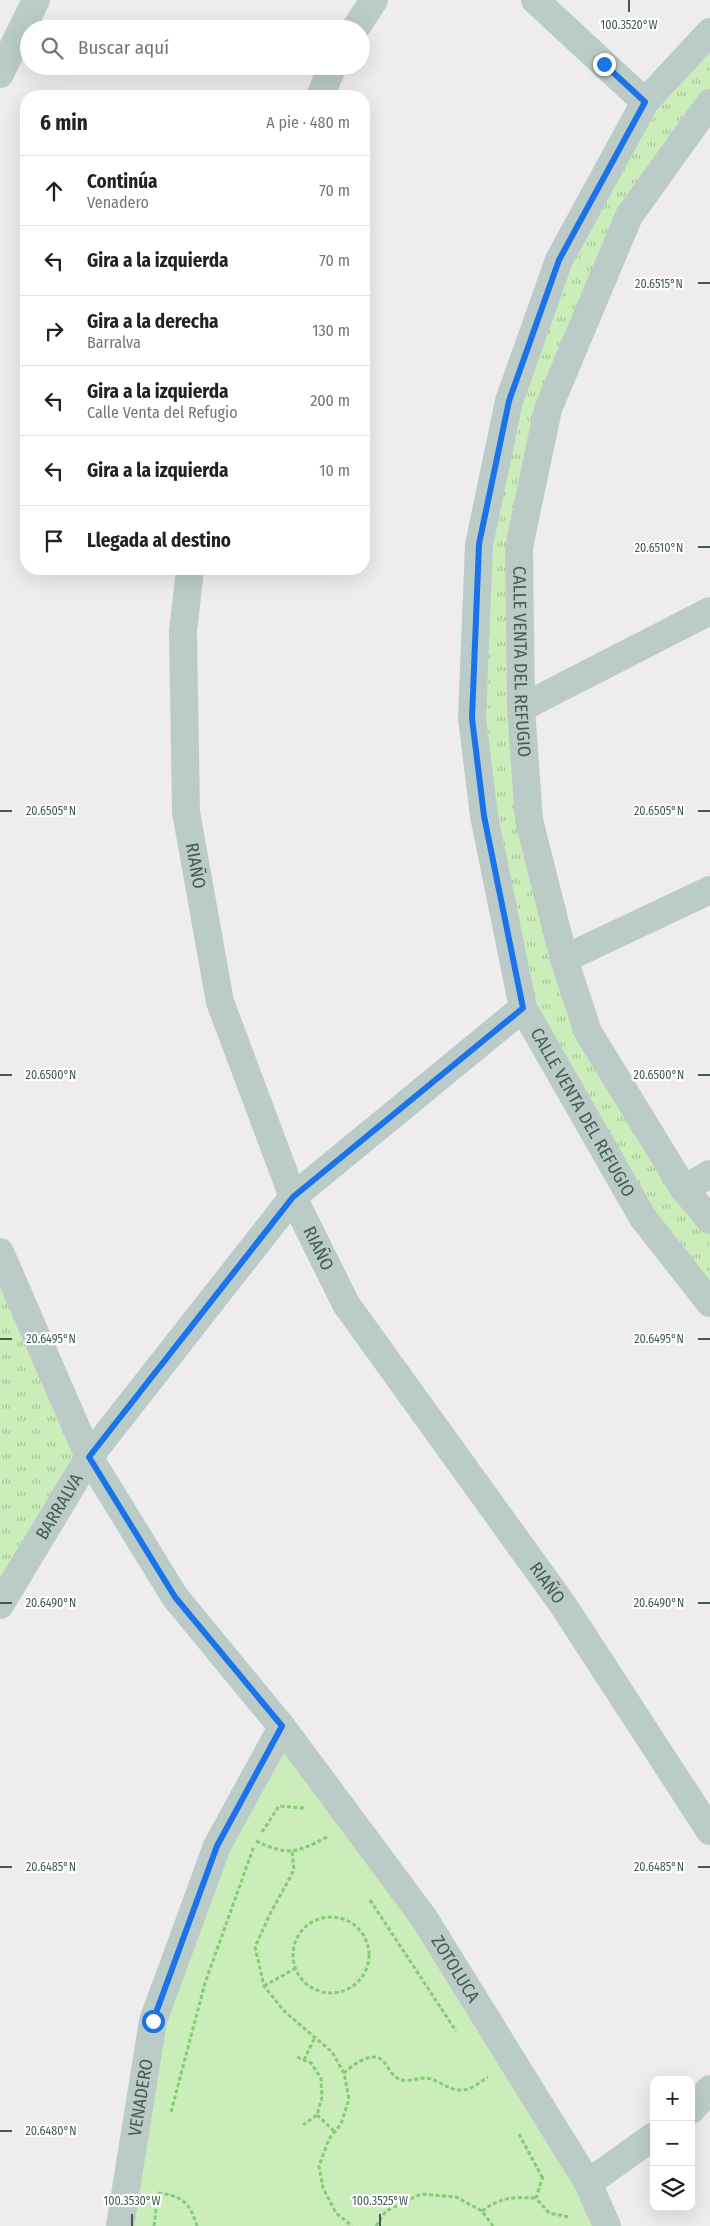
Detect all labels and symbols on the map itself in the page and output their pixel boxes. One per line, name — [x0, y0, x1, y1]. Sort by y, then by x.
text: 100.3520°W — [601, 18, 657, 32]
route end — [593, 53, 616, 76]
text: 20.6515°N — [635, 277, 683, 291]
text: 20.6510°N — [635, 541, 683, 555]
street label: CALLE VENTA DEL REFUGIO — [508, 566, 535, 758]
text: 20.6505°N — [26, 804, 76, 818]
text: 20.6505°N — [634, 804, 684, 818]
street label: RIAÑO — [181, 841, 211, 890]
street label: CALLE VENTA DEL REFUGIO — [526, 1024, 640, 1201]
text: 20.6500°N — [26, 1068, 76, 1082]
text: 20.6500°N — [634, 1068, 684, 1082]
street label: RIAÑO — [298, 1223, 339, 1274]
text: 20.6495°N — [26, 1332, 76, 1346]
text: 20.6495°N — [634, 1332, 684, 1346]
street label: BARRALVA — [31, 1469, 88, 1544]
street label: RIAÑO — [525, 1558, 570, 1608]
text: 20.6490°N — [26, 1596, 76, 1610]
text: 20.6490°N — [634, 1596, 684, 1610]
text: 20.6485°N — [26, 1860, 76, 1874]
text: 20.6485°N — [634, 1860, 684, 1874]
street label: ZOTOLUCA — [427, 1931, 485, 2007]
route start — [142, 2010, 165, 2033]
street label: VENADERO — [124, 2057, 158, 2138]
text: 20.6480°N — [26, 2124, 76, 2138]
text: 100.3530°W — [104, 2194, 160, 2208]
text: 100.3525°W — [352, 2194, 408, 2208]

